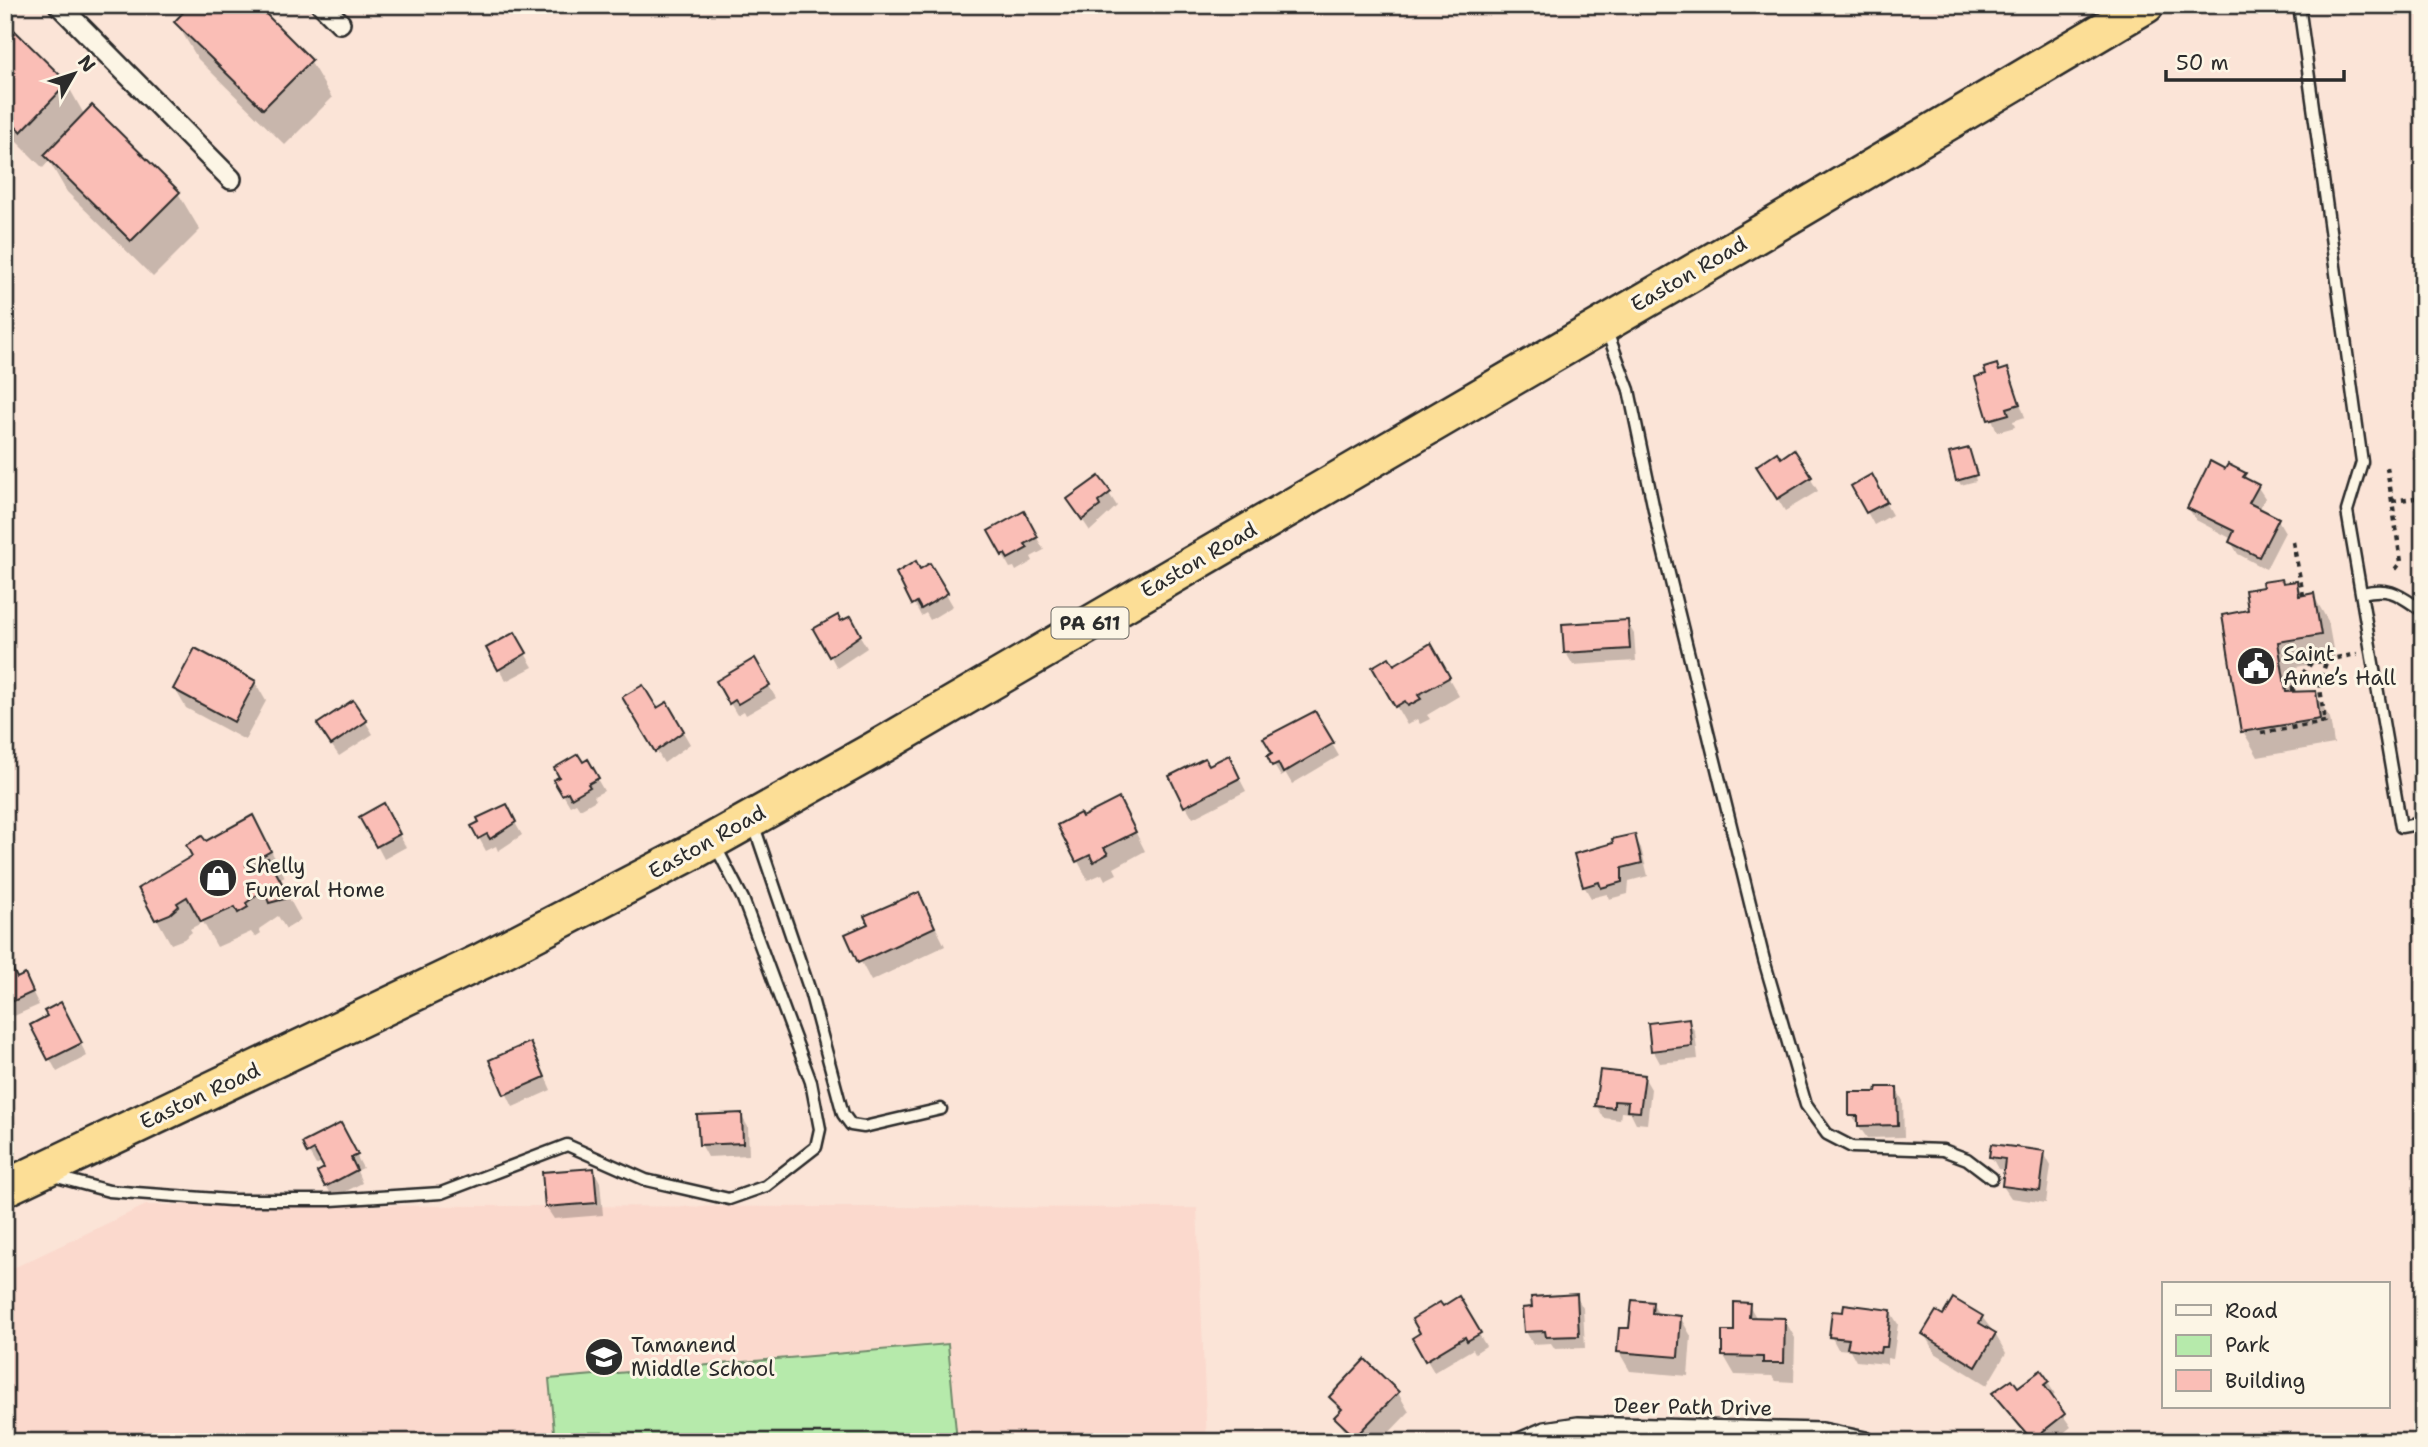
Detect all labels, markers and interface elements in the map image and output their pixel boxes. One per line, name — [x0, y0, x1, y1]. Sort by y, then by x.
north arrow — [38, 38, 108, 108]
scale bar — [2166, 38, 2344, 82]
text: 50 m — [2176, 49, 2229, 77]
text: N — [72, 50, 101, 77]
street label: Easton Road — [1626, 229, 1752, 319]
street label: Easton Road — [1136, 515, 1262, 605]
road number: PA 611 — [1052, 608, 1128, 638]
place label: Saint Anne’s Hall — [2283, 640, 2397, 692]
public building icon: Saint Anne’s Hall — [2235, 645, 2277, 687]
street label: Easton Road — [644, 798, 770, 886]
place label: Shelly Funeral Home — [245, 852, 385, 904]
shop icon: Shelly Funeral Home — [197, 857, 239, 899]
street label: Easton Road — [135, 1056, 265, 1136]
legend — [2162, 1282, 2390, 1408]
text: Road — [2225, 1297, 2278, 1325]
place label: Tamanend Middle School — [631, 1331, 775, 1383]
text: Park — [2225, 1331, 2270, 1359]
school or university icon: Tamanend Middle School — [583, 1336, 625, 1378]
text: Building — [2225, 1367, 2305, 1395]
street label: Deer Path Drive — [1614, 1392, 1772, 1422]

